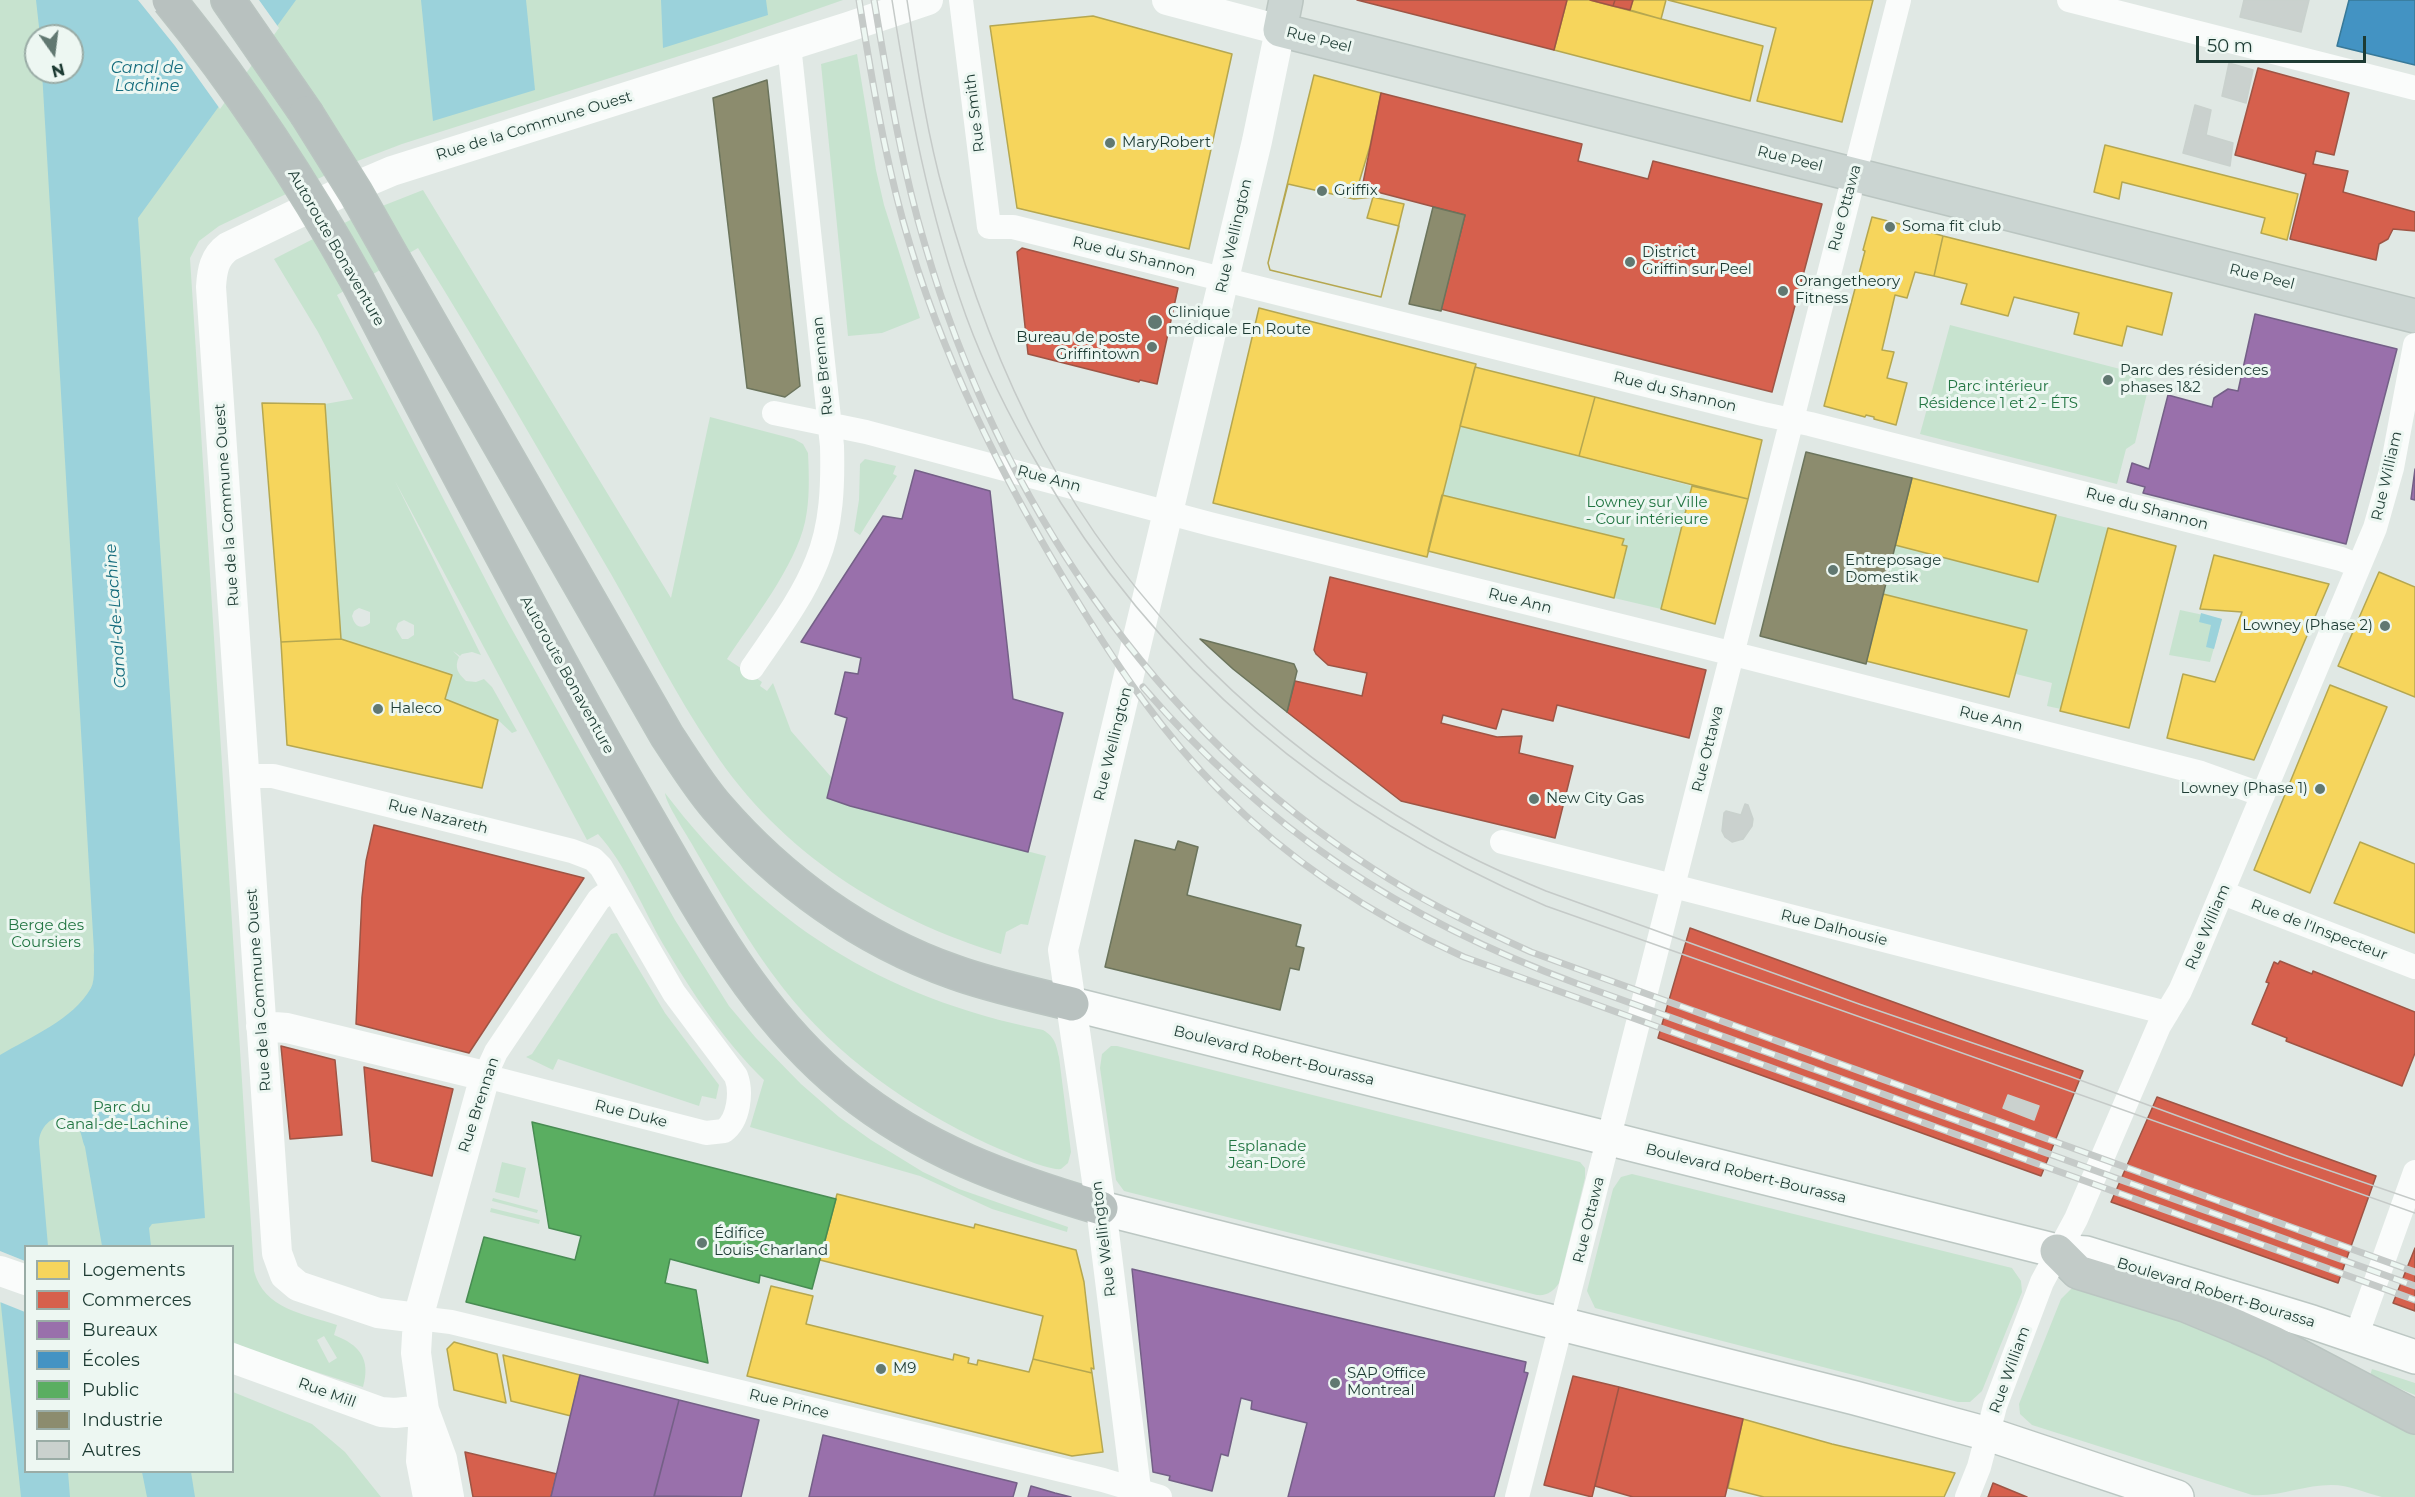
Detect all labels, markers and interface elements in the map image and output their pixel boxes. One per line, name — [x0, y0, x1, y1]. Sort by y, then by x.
street label: Rue Peel — [1284, 23, 1354, 57]
north arrow — [24, 24, 84, 84]
scale bar — [2199, 24, 2368, 62]
text: 50 m — [2207, 35, 2253, 57]
water label: Canal de Lachine — [111, 58, 183, 96]
text: N — [49, 59, 67, 81]
street label: Rue Smith — [961, 73, 989, 153]
street label: Rue de la Commune Ouest — [434, 88, 634, 164]
place label: MaryRobert — [1122, 134, 1211, 152]
marker: MaryRobert — [1103, 136, 1117, 150]
street label: Rue Peel — [1755, 142, 1825, 176]
street label: Rue Ottawa — [1825, 163, 1865, 253]
street label: Autoroute Bonaventure — [284, 167, 388, 329]
street label: Rue Wellington — [1212, 177, 1256, 295]
place label: Griffix — [1334, 182, 1378, 200]
marker: Griffix — [1315, 184, 1329, 198]
place label: Soma fit club — [1902, 218, 2001, 236]
marker: Soma fit club — [1883, 220, 1897, 234]
street label: Rue du Shannon — [1071, 233, 1197, 281]
place label: District Griffin sur Peel — [1642, 244, 1752, 279]
marker: District Griffin sur Peel — [1623, 255, 1637, 269]
street label: Rue Peel — [2227, 260, 2297, 294]
place label: Orangetheory Fitness — [1795, 273, 1900, 308]
marker: Orangetheory Fitness — [1776, 284, 1790, 298]
place label: Clinique médicale En Route — [1168, 304, 1311, 339]
marker: Clinique médicale En Route — [1146, 313, 1164, 331]
street label: Rue Brennan — [809, 316, 837, 416]
place label: Bureau de poste Griffintown — [1016, 329, 1140, 364]
marker: Bureau de poste Griffintown — [1145, 340, 1159, 354]
place label: Parc des résidences phases 1&2 — [2120, 362, 2268, 397]
street label: Rue du Shannon — [1612, 368, 1738, 416]
marker: Parc des résidences phases 1&2 — [2101, 373, 2115, 387]
park label: Parc intérieur Résidence 1 et 2 - ÉTS — [1918, 378, 2078, 413]
street label: Rue de la Commune Ouest — [211, 403, 243, 607]
street label: Rue William — [2368, 430, 2406, 522]
street label: Rue Ann — [1015, 462, 1083, 496]
street label: Rue du Shannon — [2084, 484, 2210, 534]
park label: Lowney sur Ville - Cour intérieure — [1586, 494, 1708, 529]
water label: Canal-de-Lachine — [101, 543, 131, 689]
place label: Entreposage Domestik — [1845, 552, 1941, 587]
marker: Entreposage Domestik — [1826, 563, 1840, 577]
street label: Rue Ann — [1486, 584, 1554, 618]
street label: Autoroute Bonaventure — [516, 593, 618, 757]
place label: Lowney (Phase 2) — [2242, 617, 2373, 635]
marker: Lowney (Phase 2) — [2378, 619, 2392, 633]
street label: Rue Wellington — [1090, 685, 1136, 803]
place label: Haleco — [390, 700, 442, 718]
marker: Haleco — [371, 702, 385, 716]
street label: Rue Ann — [1957, 702, 2025, 736]
street label: Rue Ottawa — [1689, 704, 1727, 794]
place label: Lowney (Phase 1) — [2180, 780, 2308, 798]
marker: Lowney (Phase 1) — [2313, 782, 2327, 796]
place label: New City Gas — [1546, 790, 1644, 808]
marker: New City Gas — [1527, 792, 1541, 806]
street label: Rue Nazareth — [386, 796, 490, 838]
street label: Rue William — [2182, 881, 2234, 973]
street label: Rue de la Commune Ouest — [243, 888, 275, 1092]
street label: Rue de l'Inspecteur — [2248, 896, 2390, 964]
street label: Rue Dalhousie — [1779, 906, 1889, 950]
park label: Berge des Coursiers — [8, 917, 84, 952]
street label: Boulevard Robert-Bourassa — [1172, 1022, 1376, 1090]
street label: Rue Brennan — [455, 1055, 503, 1155]
street label: Rue Duke — [593, 1096, 669, 1132]
park label: Parc du Canal-de-Lachine — [56, 1099, 188, 1134]
park label: Esplanade Jean-Doré — [1228, 1138, 1306, 1173]
street label: Boulevard Robert-Bourassa — [1644, 1140, 1848, 1208]
street label: Rue Ottawa — [1570, 1175, 1608, 1265]
street label: Rue Wellington — [1088, 1180, 1120, 1298]
place label: Édifice Louis-Charland — [714, 1225, 828, 1260]
marker: Édifice Louis-Charland — [695, 1236, 709, 1250]
legend — [24, 1245, 234, 1473]
street label: Boulevard Robert-Bourassa — [2115, 1254, 2317, 1332]
text: Logements — [82, 1259, 185, 1281]
text: Commerces — [82, 1289, 191, 1311]
text: Bureaux — [82, 1319, 158, 1341]
street label: Rue William — [1986, 1324, 2034, 1416]
text: Écoles — [82, 1349, 140, 1371]
place label: M9 — [893, 1360, 916, 1378]
marker: M9 — [874, 1362, 888, 1376]
place label: SAP Office Montreal — [1347, 1365, 1426, 1400]
street label: Rue Mill — [296, 1374, 358, 1412]
marker: SAP Office Montreal — [1328, 1376, 1342, 1390]
text: Public — [82, 1379, 139, 1401]
street label: Rue Prince — [747, 1385, 831, 1423]
text: Industrie — [82, 1409, 163, 1431]
text: Autres — [82, 1439, 141, 1461]

